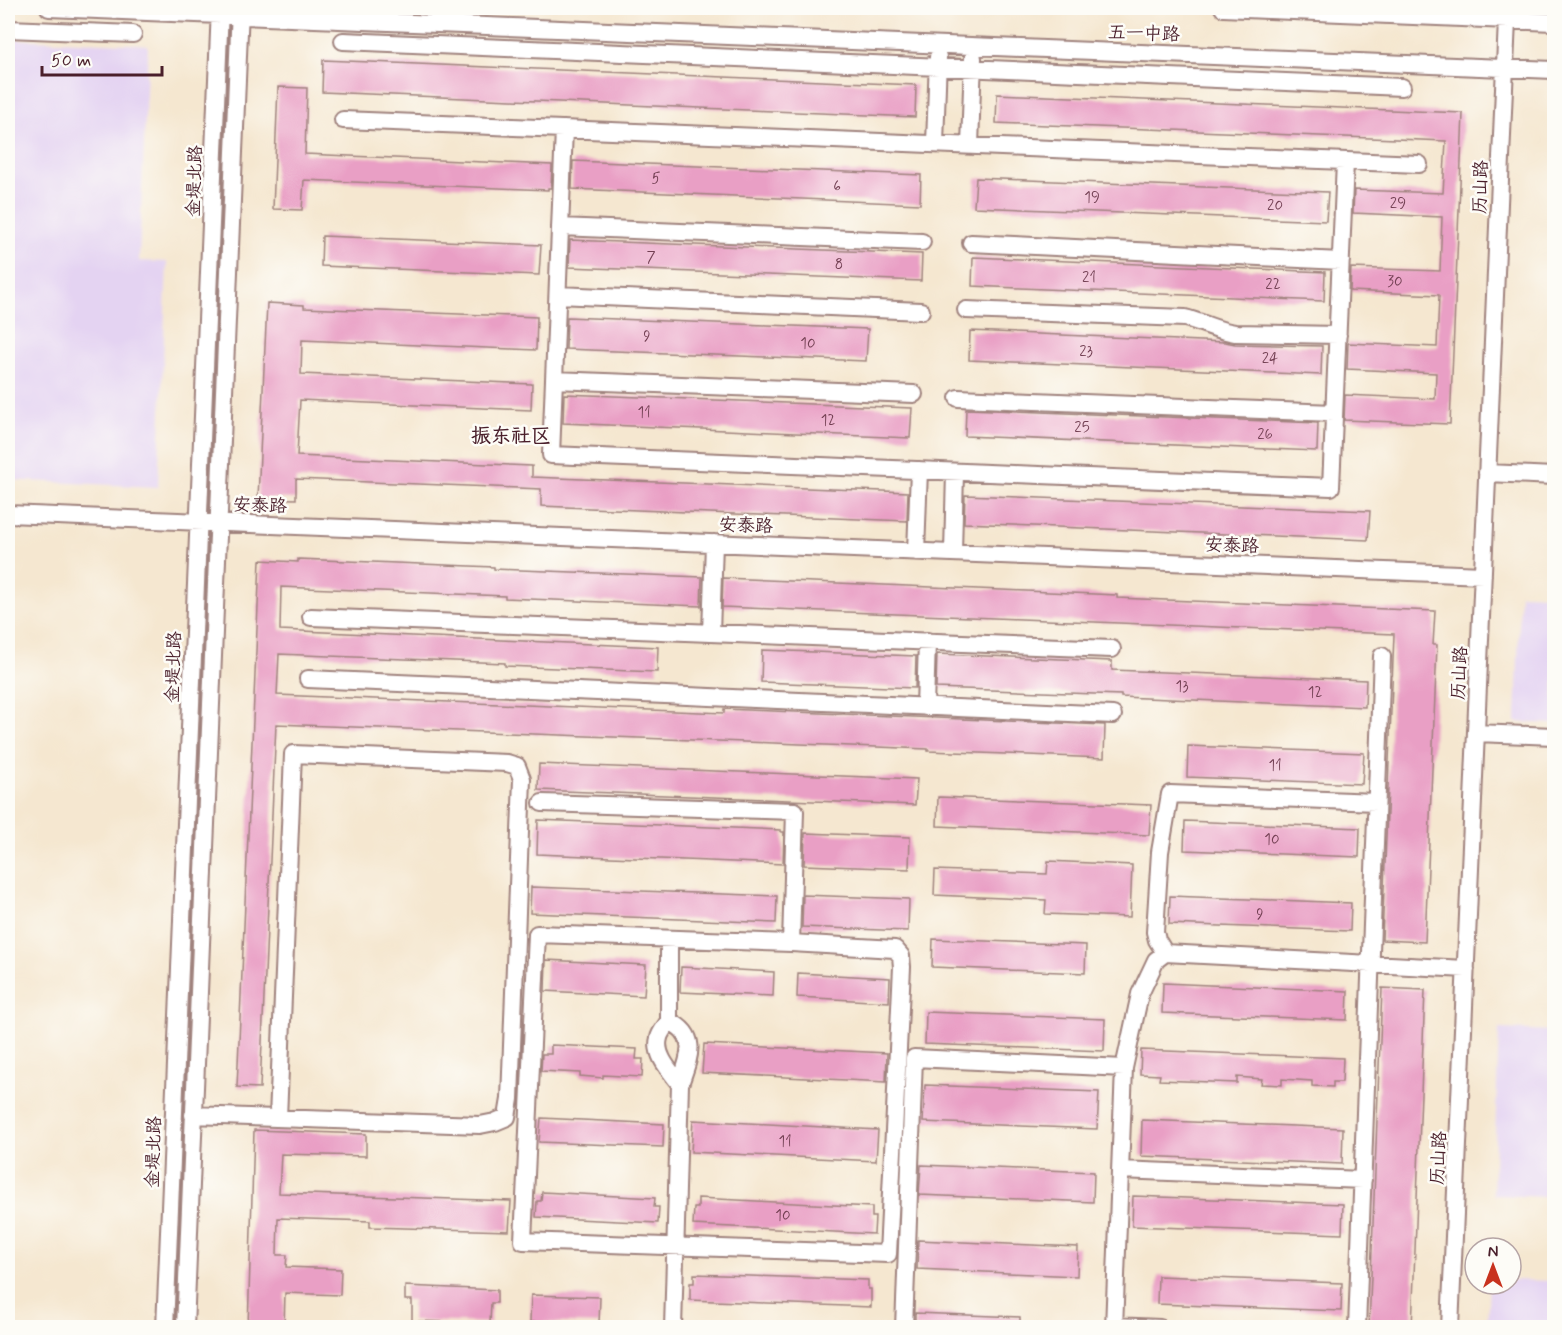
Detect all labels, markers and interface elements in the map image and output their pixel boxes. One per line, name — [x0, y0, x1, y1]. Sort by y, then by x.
street label: 五一中路 — [1108, 21, 1180, 47]
scale bar — [42, 39, 162, 77]
text: 50 m — [51, 49, 91, 73]
street label: 金堤北路 — [182, 145, 208, 217]
street label: 历山路 — [1468, 160, 1494, 214]
house number: 5 — [651, 169, 661, 189]
house number: 6 — [833, 177, 841, 197]
house number: 19 — [1084, 188, 1100, 208]
house number: 29 — [1390, 194, 1406, 214]
house number: 20 — [1267, 196, 1283, 216]
house number: 7 — [646, 248, 656, 268]
house number: 8 — [835, 255, 843, 275]
house number: 21 — [1082, 268, 1096, 288]
house number: 30 — [1387, 272, 1403, 292]
house number: 22 — [1265, 275, 1281, 295]
house number: 9 — [643, 327, 651, 347]
house number: 10 — [800, 334, 816, 354]
house number: 23 — [1079, 342, 1093, 362]
house number: 24 — [1262, 349, 1278, 369]
house number: 11 — [637, 403, 651, 423]
house number: 12 — [821, 411, 835, 431]
house number: 25 — [1074, 418, 1090, 438]
district label: 振东社区 — [471, 423, 551, 450]
house number: 26 — [1257, 425, 1273, 445]
street label: 安泰路 — [233, 493, 287, 519]
street label: 安泰路 — [719, 513, 773, 539]
street label: 安泰路 — [1205, 533, 1259, 559]
street label: 金堤北路 — [161, 631, 187, 703]
street label: 历山路 — [1447, 645, 1473, 701]
house number: 13 — [1175, 677, 1189, 697]
house number: 12 — [1308, 683, 1322, 703]
house number: 11 — [1268, 756, 1282, 776]
house number: 10 — [1264, 830, 1280, 850]
house number: 9 — [1256, 905, 1264, 925]
street label: 金堤北路 — [141, 1116, 167, 1188]
street label: 历山路 — [1426, 1130, 1452, 1186]
house number: 11 — [778, 1132, 792, 1152]
house number: 10 — [775, 1206, 791, 1226]
north arrow — [1463, 1236, 1523, 1296]
text: N — [1488, 1242, 1498, 1263]

